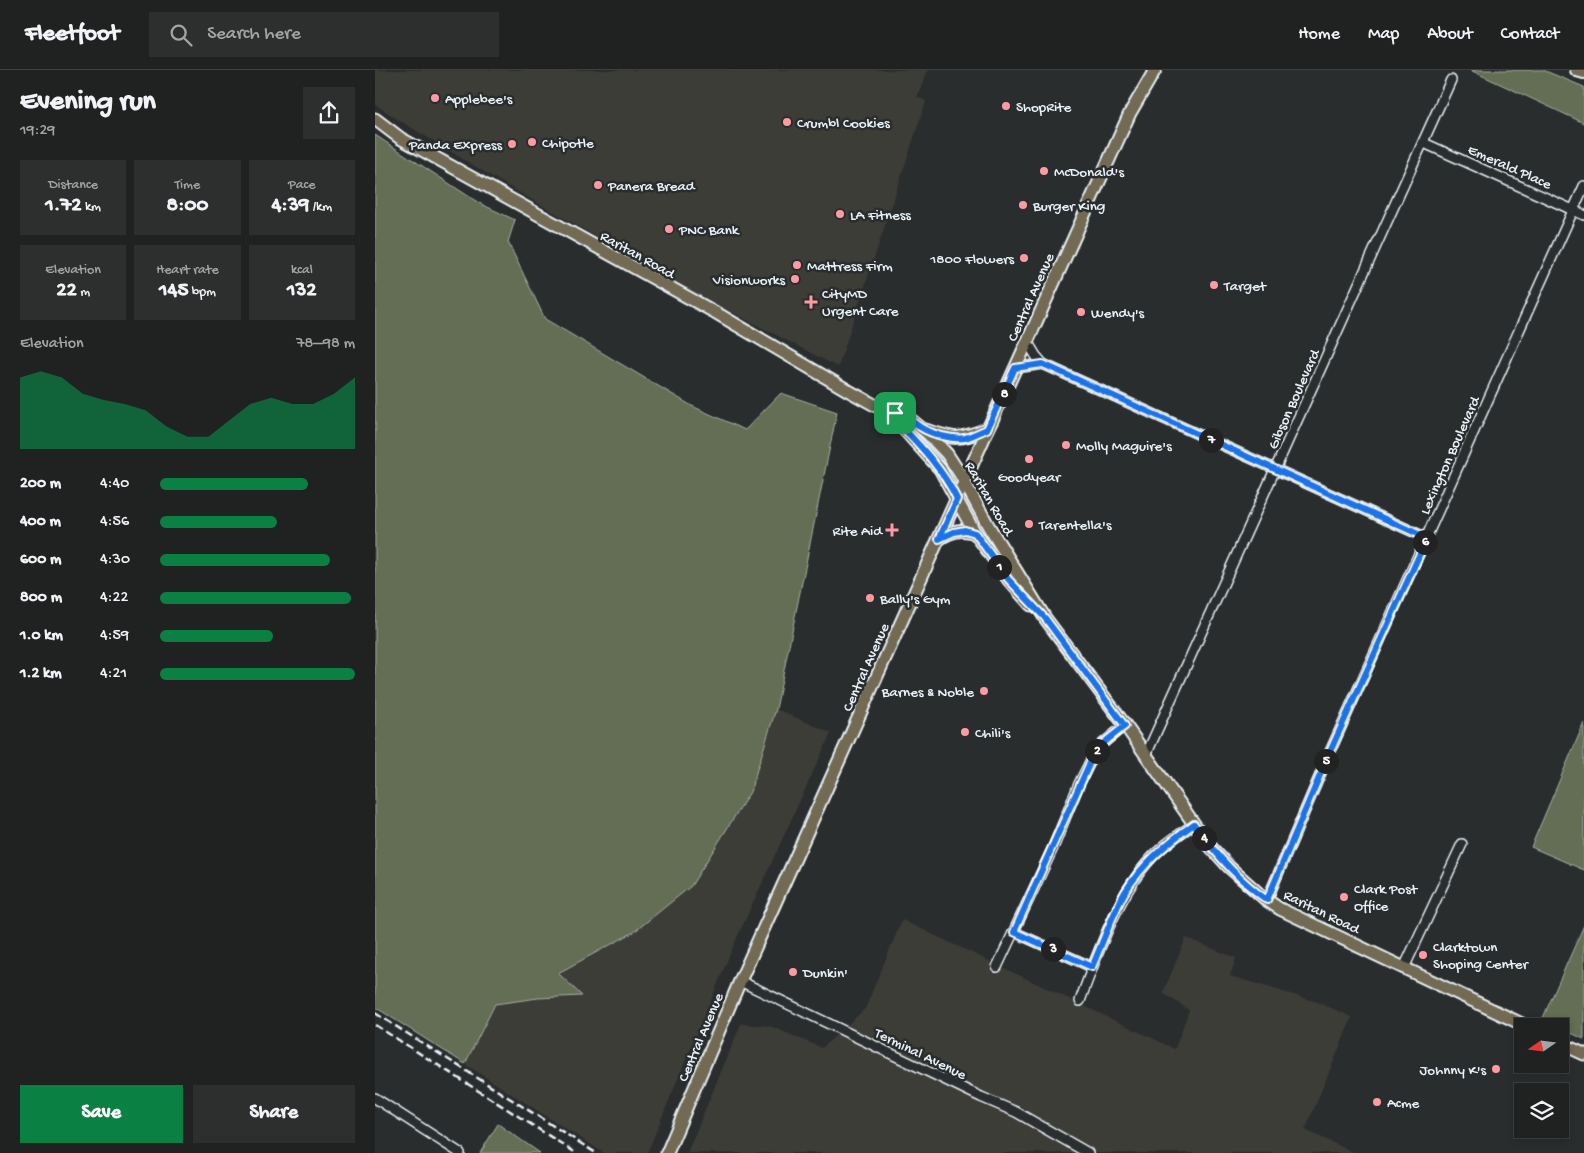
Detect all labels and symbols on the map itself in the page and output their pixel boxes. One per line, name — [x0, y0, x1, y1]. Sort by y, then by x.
place label: Applebee's — [445, 91, 513, 109]
marker: Applebee's — [429, 92, 441, 104]
place label: ShopRite — [1016, 99, 1071, 117]
marker: ShopRite — [1000, 100, 1012, 112]
place label: Crumbl Cookies — [797, 115, 890, 133]
marker: Crumbl Cookies — [781, 116, 793, 128]
place label: Chipotle — [542, 135, 594, 153]
marker: Chipotle — [526, 136, 538, 148]
place label: Panda Express — [408, 137, 502, 155]
marker: Panda Express — [506, 138, 518, 150]
street label: Emerald Place — [1465, 141, 1554, 194]
place label: McDonald's — [1054, 164, 1124, 182]
marker: McDonald's — [1038, 165, 1050, 177]
place label: Panera Bread — [607, 178, 696, 196]
marker: Panera Bread — [592, 179, 604, 191]
place label: Burger King — [1032, 198, 1105, 216]
marker: Burger King — [1017, 199, 1029, 211]
place label: LA Fitness — [850, 207, 911, 225]
marker: LA Fitness — [834, 208, 846, 220]
place label: PNC Bank — [678, 222, 740, 240]
marker: PNC Bank — [663, 223, 675, 235]
street label: Raritan Road — [597, 228, 679, 284]
place label: 1800 Flowers — [929, 251, 1014, 269]
street label: Central Avenue — [1004, 251, 1059, 345]
marker: 1800 Flowers — [1018, 252, 1030, 264]
place label: Mattress Firm — [807, 258, 893, 276]
marker: Mattress Firm — [791, 259, 803, 271]
place label: Visionworks — [712, 272, 785, 290]
marker: Visionworks — [789, 273, 801, 285]
place label: Target — [1223, 278, 1268, 296]
marker: Target — [1208, 279, 1220, 291]
place label: CityMD Urgent Care — [822, 286, 899, 321]
marker: CityMD Urgent Care — [804, 295, 818, 309]
place label: Wendy's — [1091, 305, 1145, 323]
marker: Wendy's — [1075, 306, 1087, 318]
street label: Gibson Boulevard — [1265, 346, 1325, 452]
pin: 8 — [991, 382, 1017, 406]
pin — [874, 392, 916, 434]
street label: Lexington Boulevard — [1417, 393, 1485, 518]
pin: 7 — [1199, 428, 1223, 452]
place label: Molly Maguire's — [1076, 438, 1172, 456]
marker: Molly Maguire's — [1060, 439, 1072, 451]
marker: Goodyear — [1023, 453, 1035, 465]
street label: Raritan Road — [960, 459, 1017, 540]
place label: Goodyear — [998, 469, 1062, 487]
place label: Tarentella's — [1038, 517, 1112, 535]
marker: Tarentella's — [1023, 518, 1035, 530]
place label: Rite Aid — [833, 523, 883, 541]
marker: Rite Aid — [886, 524, 898, 536]
pin: 6 — [1413, 530, 1437, 554]
pin: 1 — [987, 554, 1011, 580]
place label: Bally's Gym — [879, 591, 951, 609]
marker: Bally's Gym — [864, 592, 876, 604]
street label: Central Avenue — [839, 621, 894, 715]
place label: Barnes & Noble — [881, 684, 974, 702]
marker: Barnes & Noble — [978, 685, 990, 697]
place label: Chili's — [975, 725, 1011, 743]
marker: Chili's — [959, 726, 971, 738]
pin: 2 — [1085, 738, 1109, 764]
pin: 5 — [1313, 748, 1339, 774]
pin: 4 — [1191, 826, 1217, 850]
place label: Clark Post Office — [1354, 881, 1419, 916]
street label: Raritan Road — [1280, 887, 1363, 940]
marker: Clark Post Office — [1338, 891, 1350, 903]
pin: 3 — [1041, 936, 1065, 962]
place label: Clarktown Shoping Center — [1433, 939, 1530, 974]
marker: Clarktown Shoping Center — [1417, 949, 1429, 961]
place label: Dunkin' — [802, 965, 848, 983]
marker: Dunkin' — [787, 966, 799, 978]
street label: Central Avenue — [675, 990, 729, 1085]
north arrow — [1514, 1018, 1569, 1072]
street label: Terminal Avenue — [870, 1024, 969, 1085]
place label: Johnny K's — [1419, 1062, 1486, 1080]
marker: Johnny K's — [1490, 1063, 1502, 1075]
place label: Acme — [1387, 1095, 1420, 1113]
marker: Acme — [1371, 1096, 1383, 1108]

